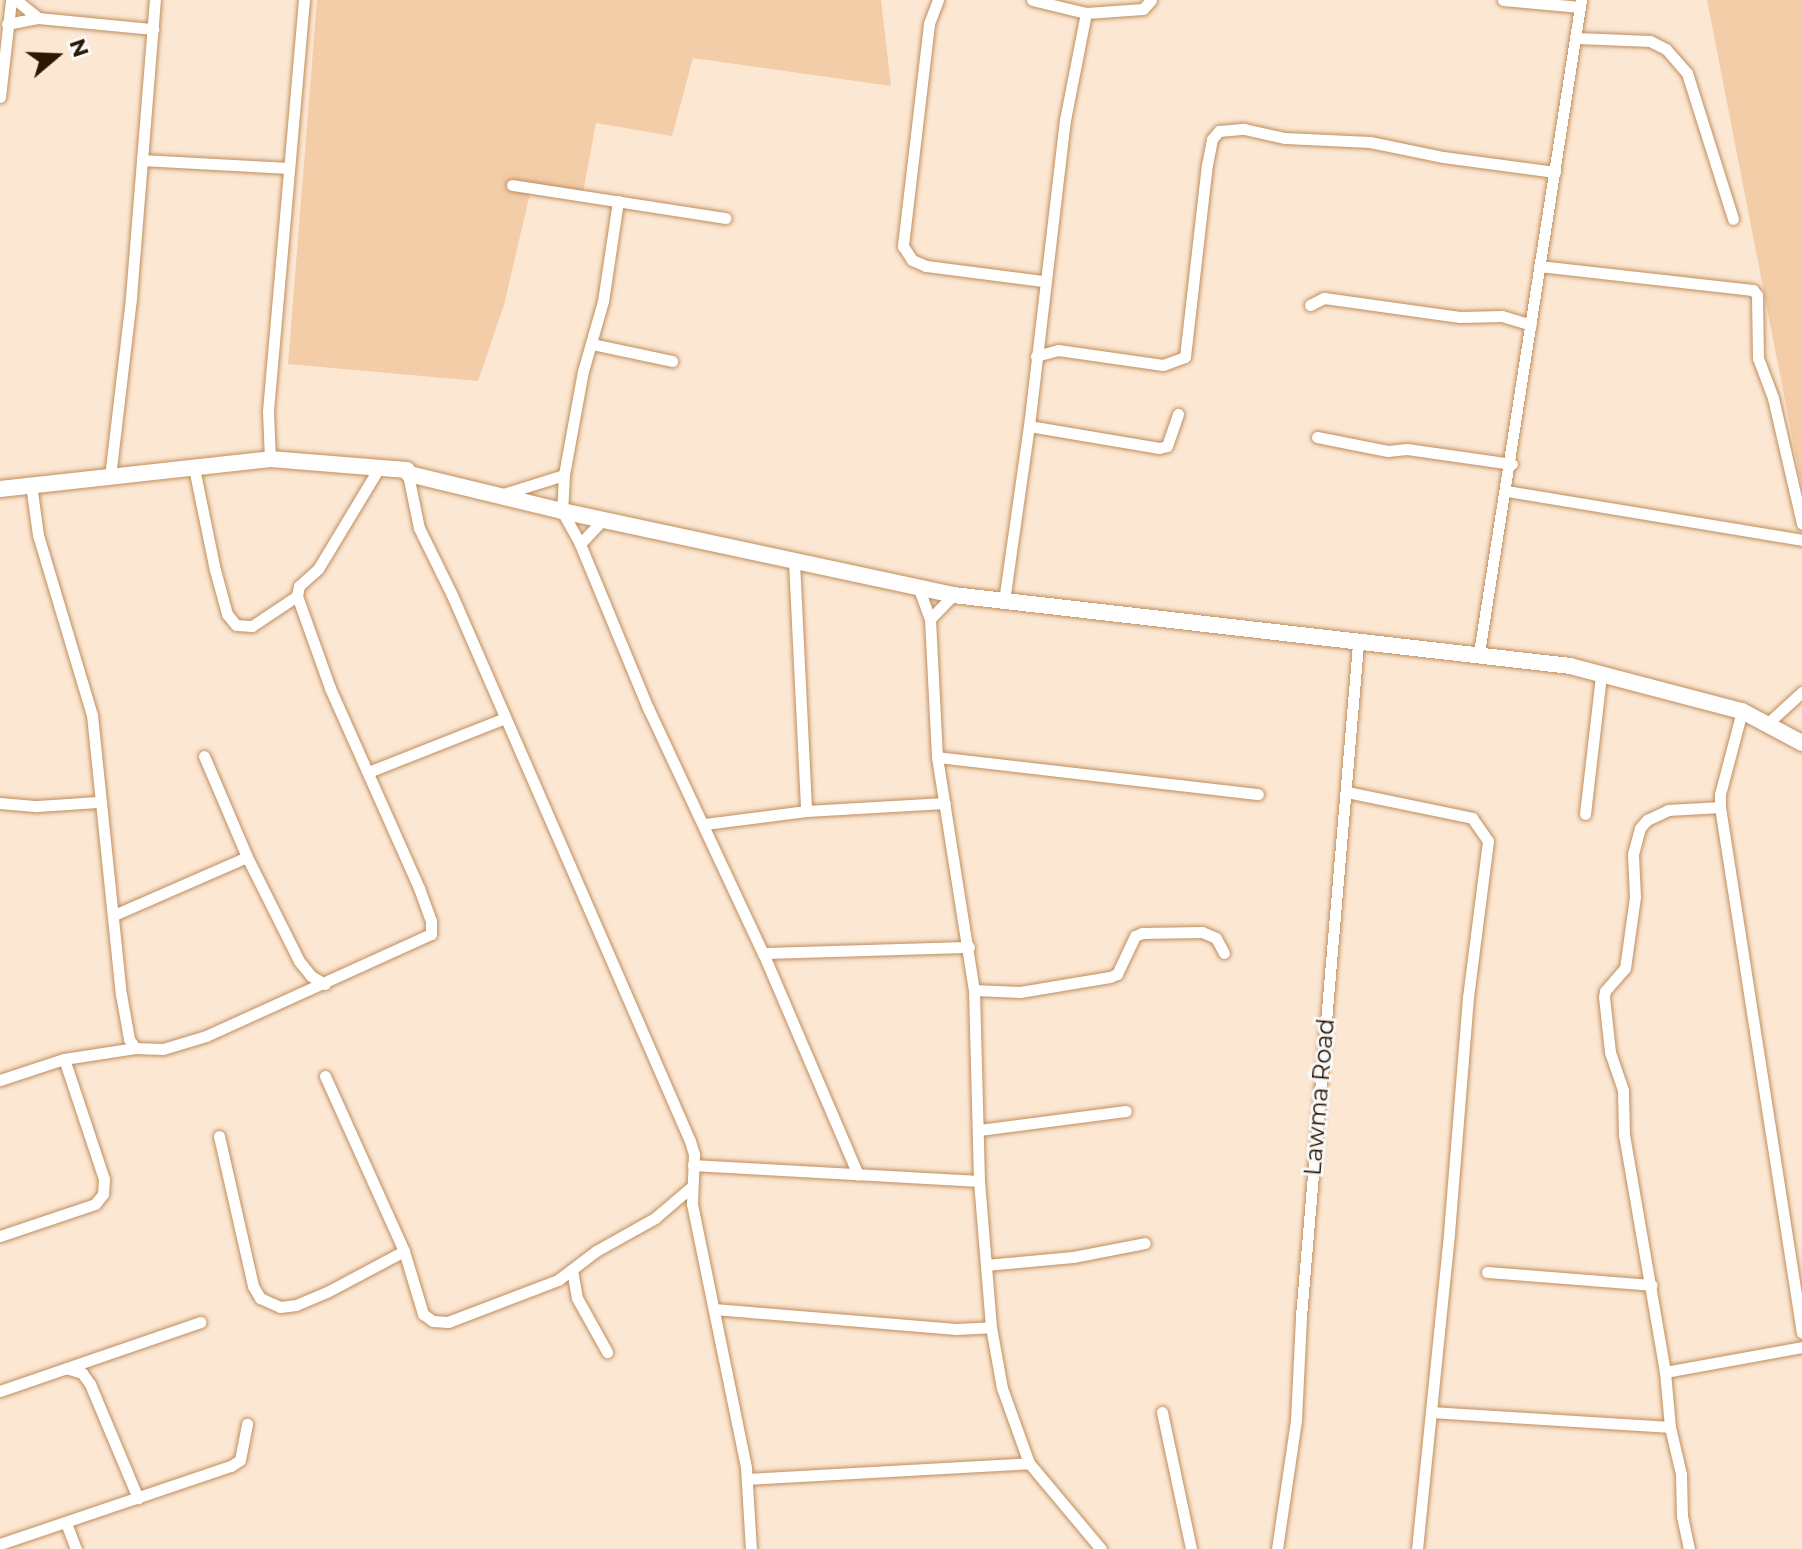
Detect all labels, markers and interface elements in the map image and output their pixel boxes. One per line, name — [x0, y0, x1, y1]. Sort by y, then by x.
north arrow — [16, 16, 96, 96]
text: N — [64, 35, 95, 61]
street label: Lawma Road — [1298, 1017, 1340, 1177]

